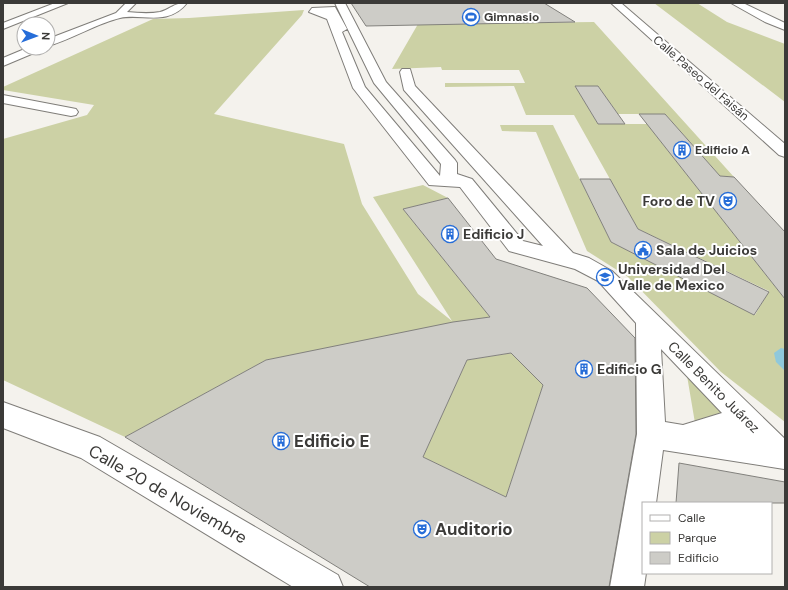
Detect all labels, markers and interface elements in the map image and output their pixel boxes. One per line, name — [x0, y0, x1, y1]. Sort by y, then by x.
sports icon: Gimnasio — [461, 7, 481, 27]
place label: Gimnasio — [484, 9, 539, 25]
north arrow — [16, 16, 56, 56]
text: N — [39, 32, 53, 40]
street label: Calle Paseo del Faisán — [650, 32, 752, 124]
building icon: Edificio A — [672, 140, 692, 160]
place label: Edificio A — [695, 142, 750, 158]
theatre icon: Foro de TV — [718, 191, 738, 211]
place label: Foro de TV — [642, 192, 715, 210]
building icon: Edificio J — [440, 224, 460, 244]
place label: Edificio J — [463, 225, 524, 243]
public building icon: Sala de Juicios — [633, 240, 653, 260]
place label: Sala de Juicios — [656, 241, 757, 259]
place label: Universidad Del Valle de Mexico — [618, 260, 725, 294]
school or university icon: Universidad Del Valle de Mexico — [595, 267, 615, 287]
street label: Calle Benito Juárez — [664, 337, 764, 437]
building icon: Edificio G — [574, 359, 594, 379]
place label: Edificio G — [597, 360, 662, 378]
place label: Edificio E — [294, 430, 369, 452]
building icon: Edificio E — [271, 431, 291, 451]
street label: Calle 20 de Noviembre — [85, 440, 251, 548]
legend — [642, 502, 772, 574]
text: Calle — [678, 510, 705, 526]
place label: Auditorio — [435, 518, 513, 540]
theatre icon: Auditorio — [412, 519, 432, 539]
text: Parque — [678, 530, 717, 546]
text: Edificio — [678, 550, 719, 566]

